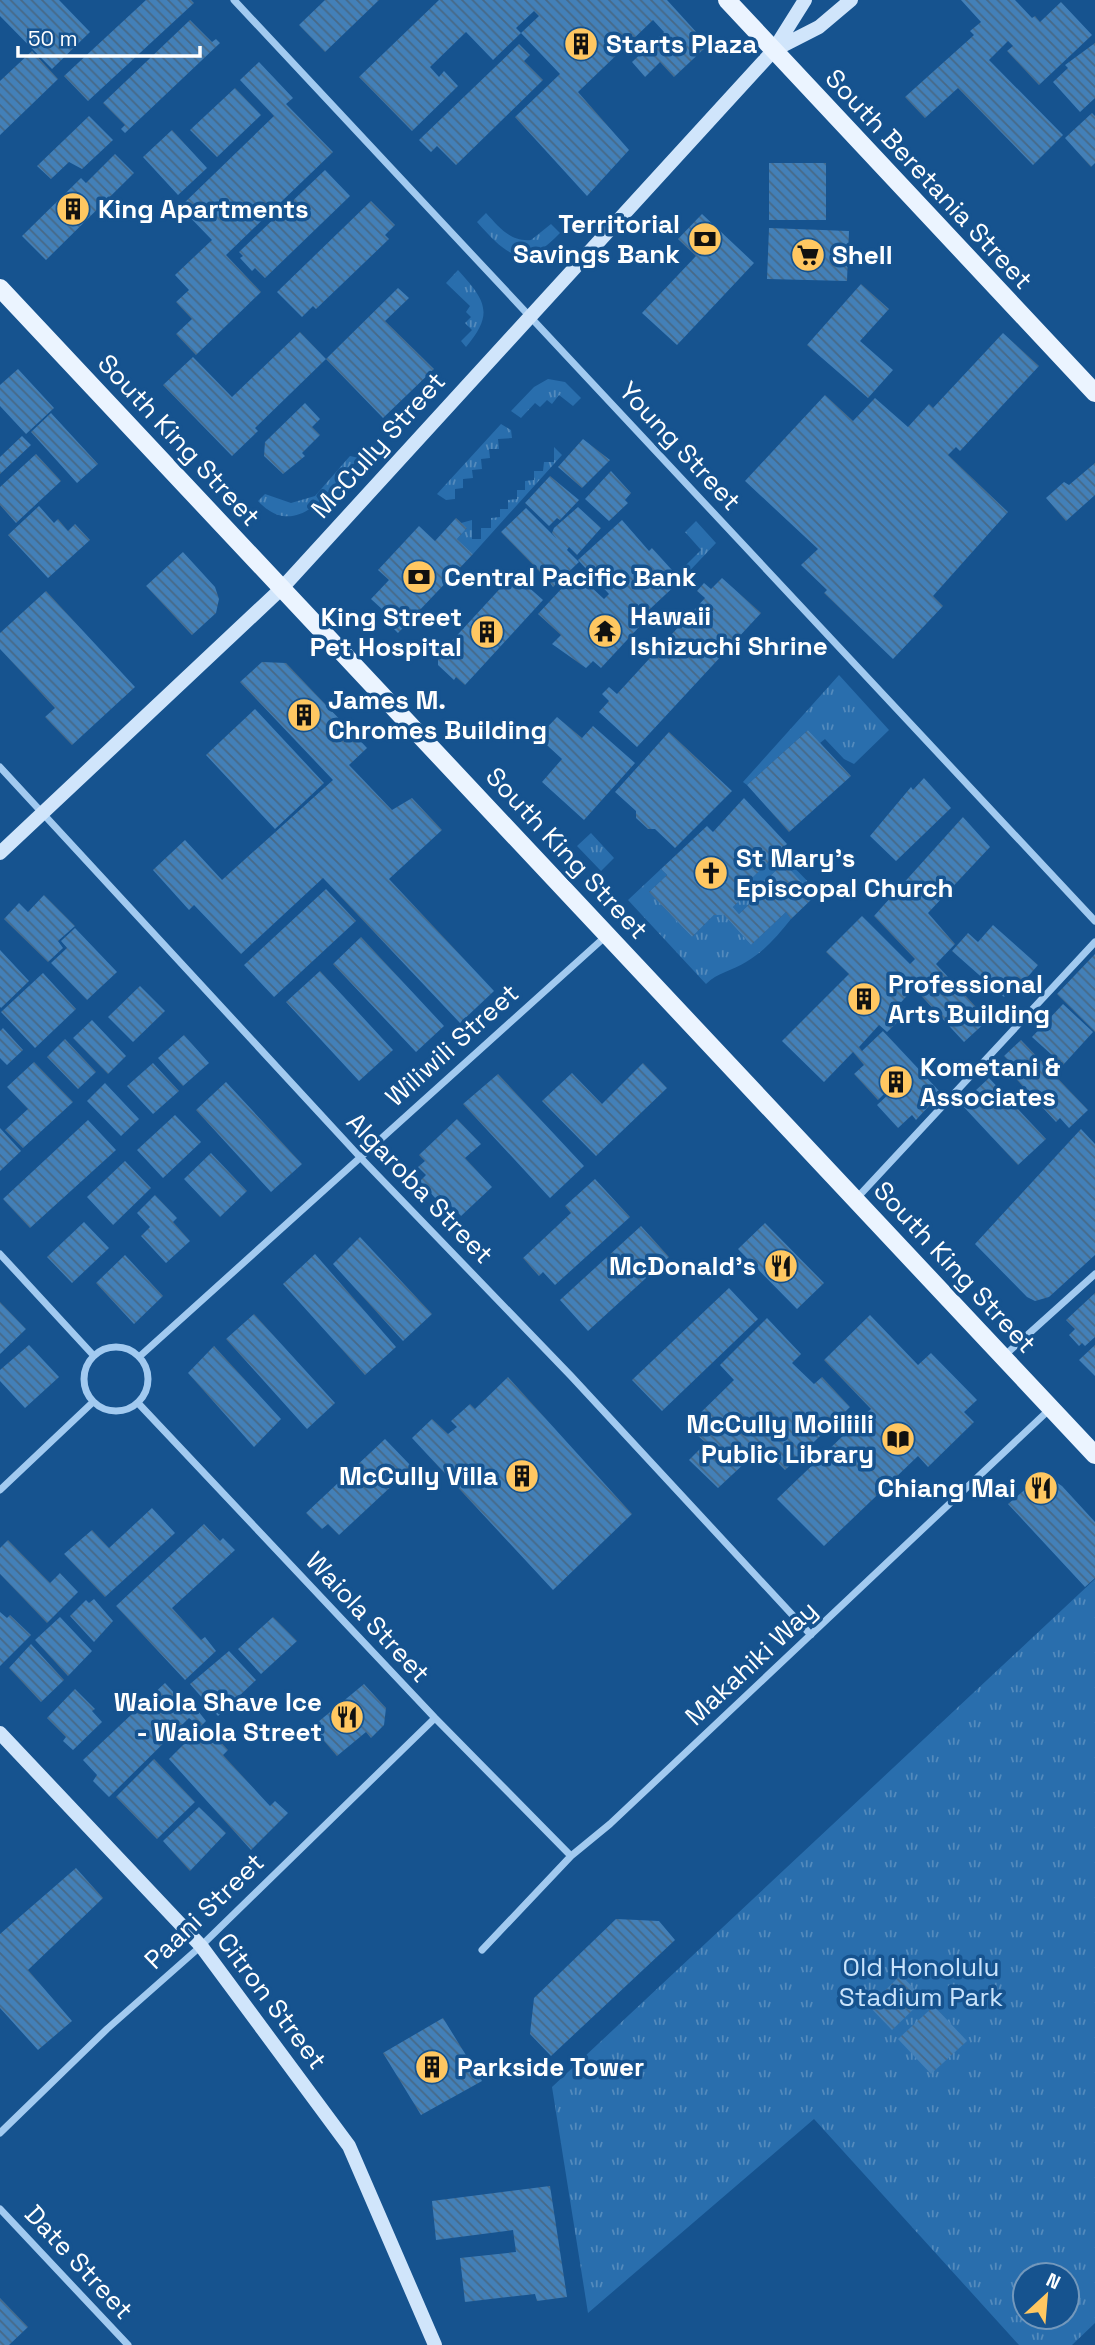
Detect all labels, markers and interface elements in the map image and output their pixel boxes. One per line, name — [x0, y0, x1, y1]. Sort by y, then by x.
scale bar — [18, 14, 200, 58]
text: 50 m — [28, 25, 78, 52]
building icon: Starts Plaza — [562, 25, 600, 63]
place label: Starts Plaza — [606, 27, 757, 61]
street label: South Beretania Street — [818, 62, 1040, 296]
building icon: King Apartments — [54, 190, 92, 228]
place label: King Apartments — [98, 192, 309, 226]
place label: Territorial Savings Bank — [513, 207, 680, 271]
bank icon: Territorial Savings Bank — [686, 220, 724, 258]
supermarket icon: Shell — [789, 236, 827, 274]
place label: Shell — [832, 238, 893, 272]
street label: South King Street — [90, 347, 268, 533]
street label: McCully Street — [303, 365, 453, 525]
street label: Young Street — [612, 374, 748, 518]
bank icon: Central Pacific Bank — [400, 558, 438, 596]
place label: Central Pacific Bank — [444, 560, 697, 594]
place label: Hawaii Ishizuchi Shrine — [630, 599, 828, 663]
place label: King Street Pet Hospital — [310, 600, 462, 664]
temple icon: Hawaii Ishizuchi Shrine — [586, 612, 624, 650]
building icon: King Street Pet Hospital — [468, 613, 506, 651]
place label: James M. Chromes Building — [328, 683, 547, 747]
building icon: James M. Chromes Building — [285, 696, 323, 734]
street label: South King Street — [478, 760, 656, 946]
place label: St Mary's Episcopal Church — [736, 841, 953, 905]
church icon: St Mary's Episcopal Church — [692, 854, 730, 892]
place label: Professional Arts Building — [888, 967, 1050, 1031]
street label: Wiliwili Street — [378, 976, 526, 1114]
building icon: Professional Arts Building — [845, 980, 883, 1018]
place label: Kometani & Associates — [920, 1050, 1060, 1114]
building icon: Kometani & Associates — [877, 1063, 915, 1101]
street label: Algaroba Street — [339, 1105, 501, 1271]
street label: South King Street — [866, 1174, 1044, 1360]
restaurant icon: McDonald's — [762, 1247, 800, 1285]
place label: McDonald's — [609, 1249, 756, 1283]
place label: McCully Moiliili Public Library — [686, 1407, 874, 1471]
library icon: McCully Moiliili Public Library — [879, 1420, 917, 1458]
building icon: McCully Villa — [503, 1457, 541, 1495]
place label: McCully Villa — [339, 1459, 498, 1493]
restaurant icon: Chiang Mai — [1022, 1469, 1060, 1507]
place label: Chiang Mai — [877, 1471, 1016, 1505]
street label: Waiola Street — [299, 1544, 437, 1690]
street label: Makahiki Way — [678, 1593, 824, 1733]
place label: Waiola Shave Ice - Waiola Street — [114, 1685, 322, 1749]
restaurant icon: Waiola Shave Ice - Waiola Street — [328, 1698, 366, 1736]
street label: Paani Street — [137, 1845, 271, 1977]
street label: Citron Street — [210, 1926, 334, 2076]
park label: Old Honolulu Stadium Park — [839, 1950, 1003, 2014]
building icon: Parkside Tower — [413, 2048, 451, 2086]
place label: Parkside Tower — [457, 2050, 644, 2084]
street label: Date Street — [17, 2198, 141, 2326]
north arrow — [1011, 2261, 1081, 2331]
text: N — [1042, 2267, 1064, 2295]

